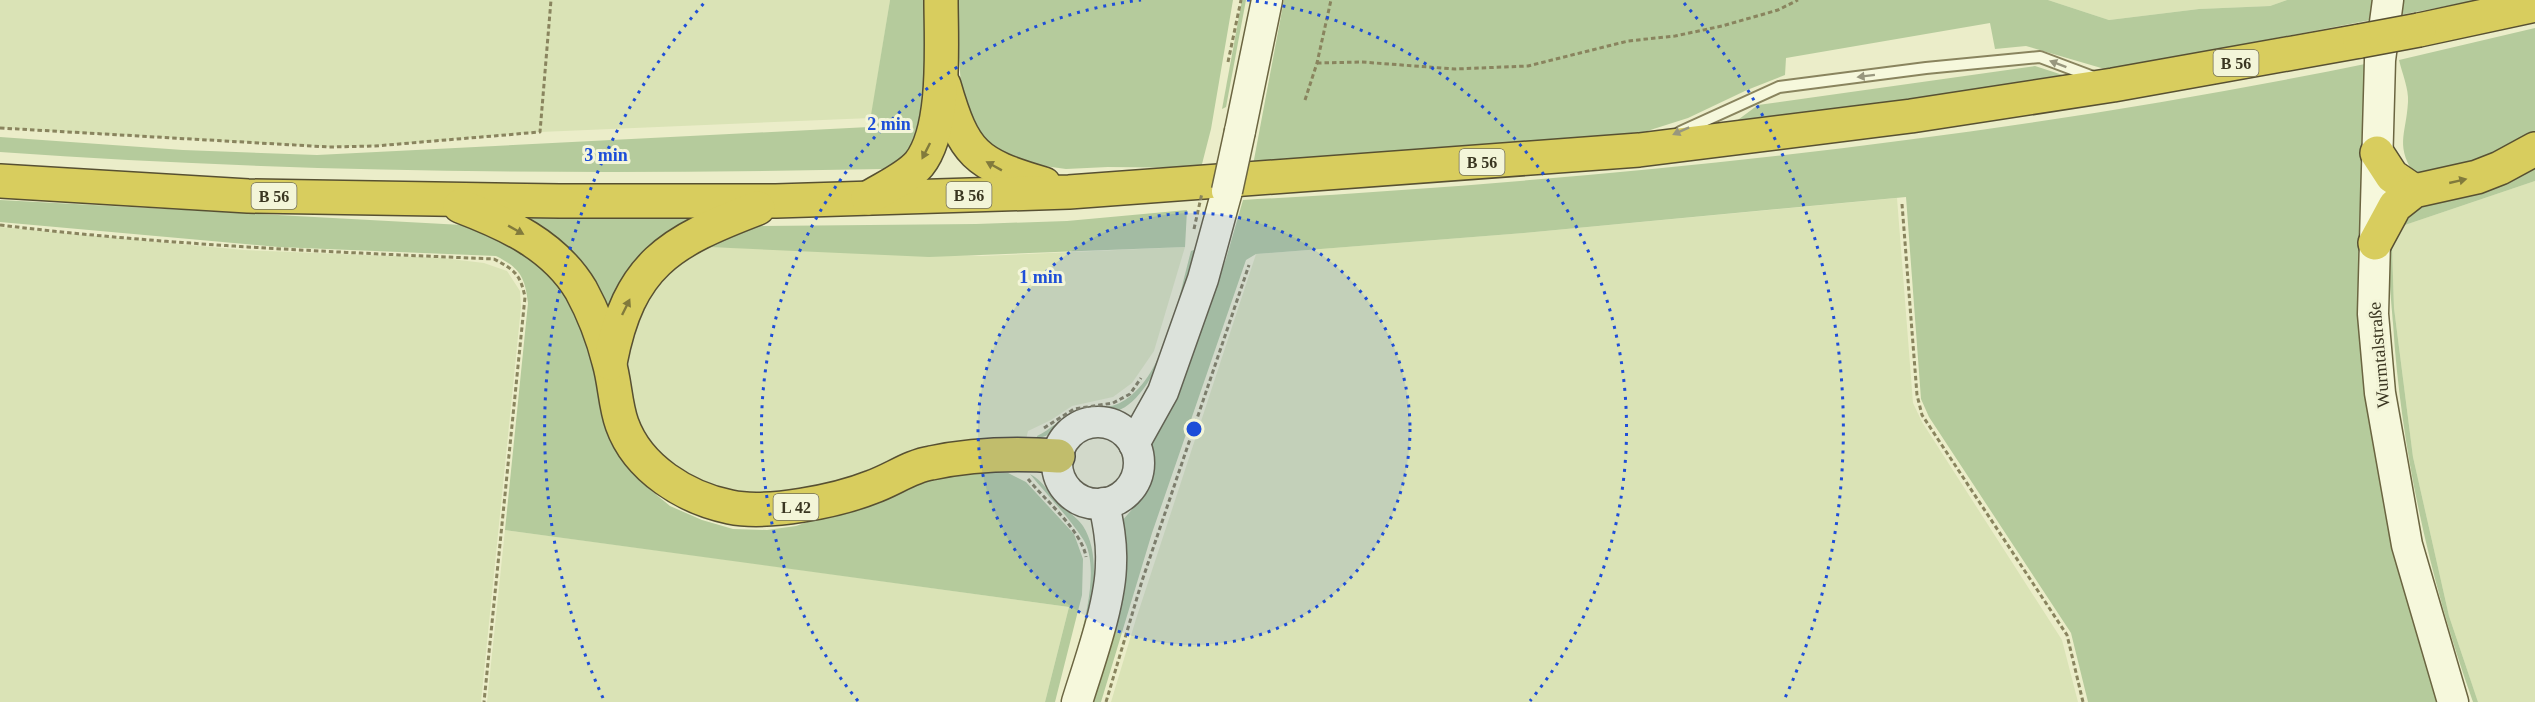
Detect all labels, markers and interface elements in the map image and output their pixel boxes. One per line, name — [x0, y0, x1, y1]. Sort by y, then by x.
road number: B 56 — [2214, 50, 2258, 76]
one-way arrow — [2049, 59, 2067, 68]
one-way arrow — [1856, 72, 1875, 81]
text: 2 min — [867, 114, 911, 134]
one-way arrow — [1672, 127, 1689, 136]
one-way arrow — [921, 143, 930, 160]
text: 3 min — [584, 145, 628, 165]
road number: B 56 — [1460, 149, 1504, 175]
one-way arrow — [985, 161, 1002, 171]
one-way arrow — [2448, 176, 2467, 185]
road number: B 56 — [946, 182, 992, 208]
road number: B 56 — [252, 183, 296, 209]
one-way arrow — [507, 225, 524, 235]
text: 1 min — [1019, 267, 1063, 287]
one-way arrow — [621, 298, 630, 315]
street label: Wurmtalstraße — [2364, 301, 2394, 409]
centre of rings — [1184, 419, 1204, 439]
road number: L 42 — [774, 494, 818, 520]

